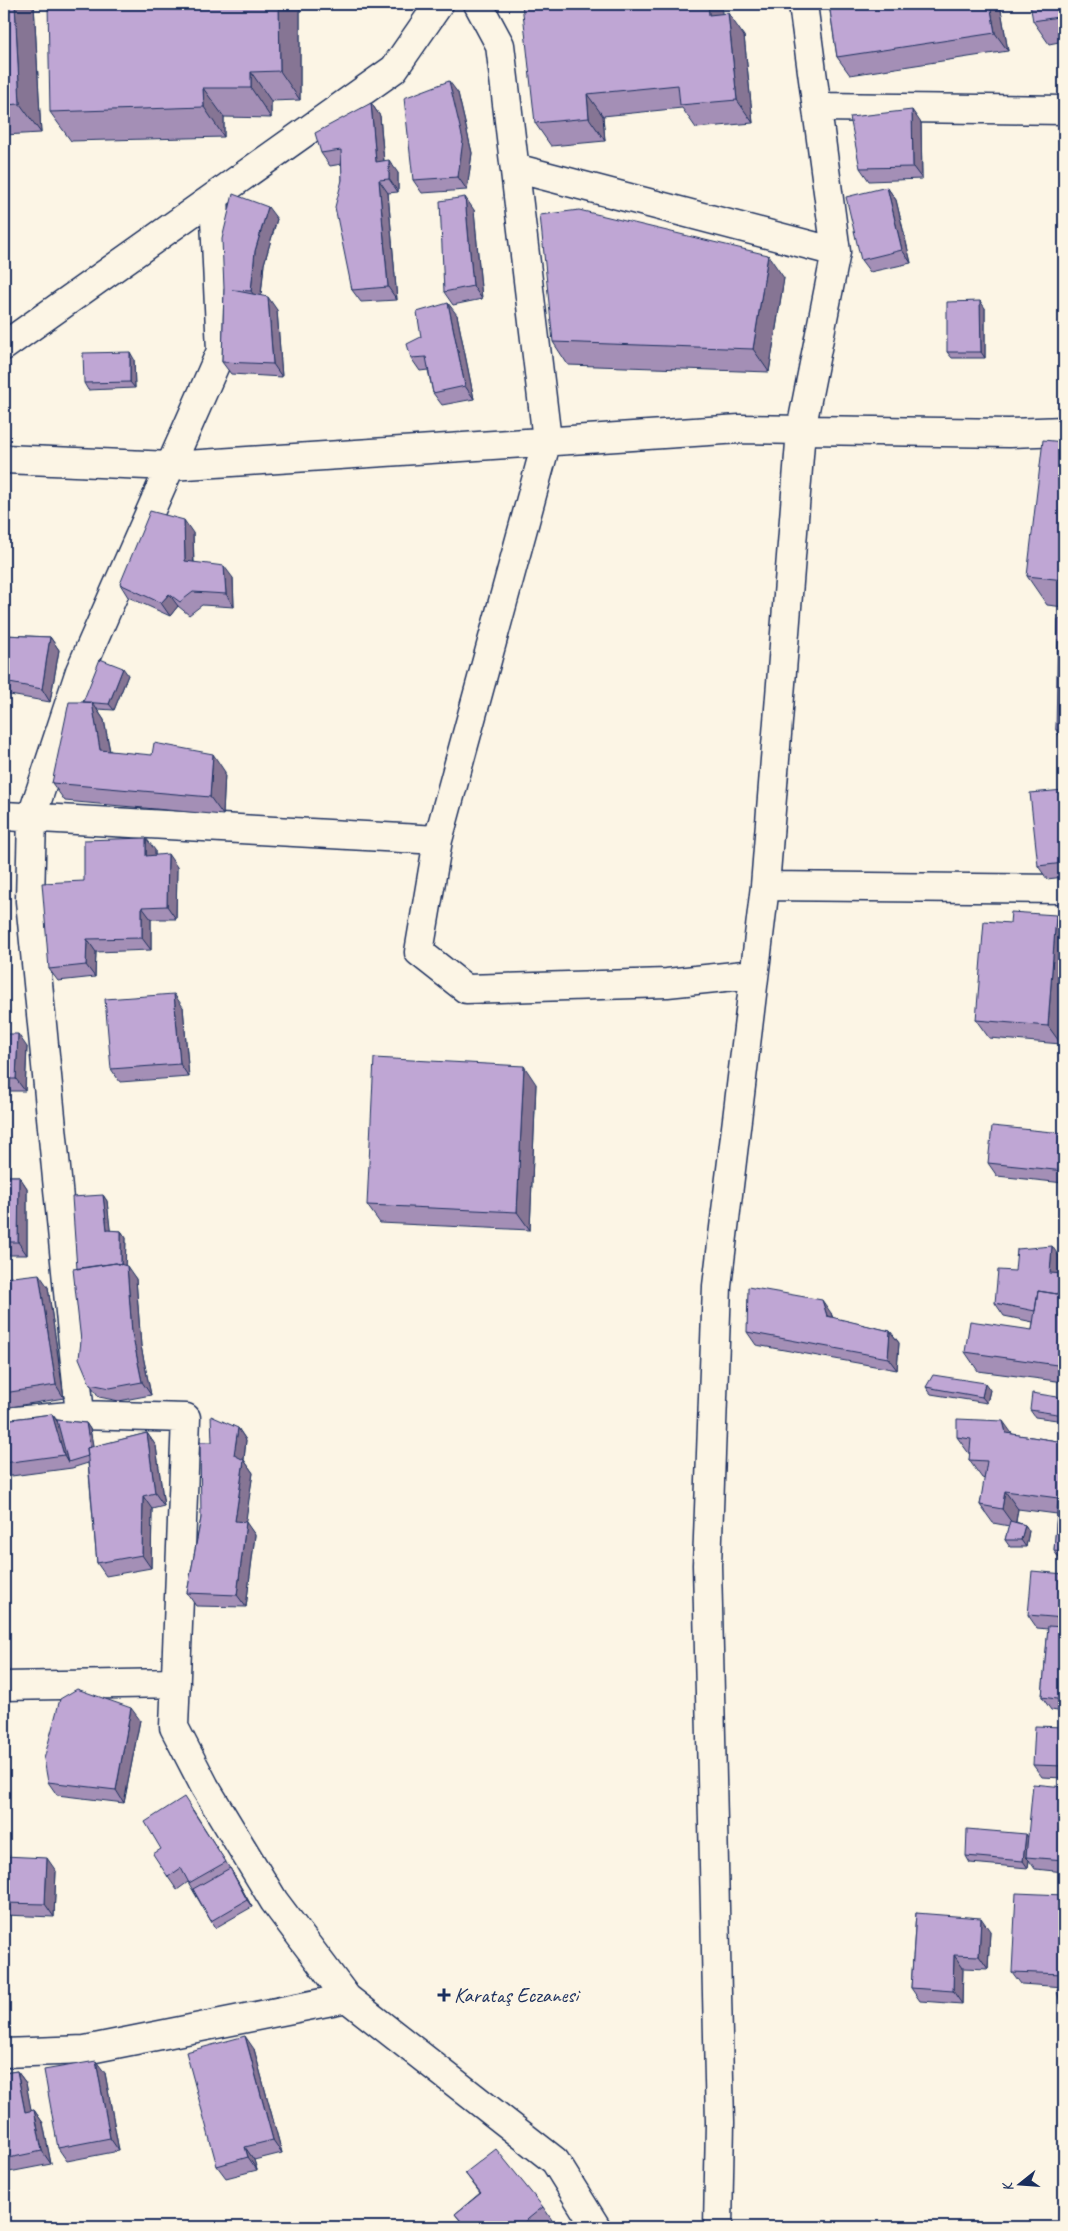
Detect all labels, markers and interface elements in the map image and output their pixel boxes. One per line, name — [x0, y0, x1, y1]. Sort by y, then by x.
place label: Karataş Eczanesi — [454, 1982, 581, 2008]
marker: Karataş Eczanesi — [438, 1989, 450, 2001]
north arrow — [996, 2158, 1046, 2208]
text: K — [998, 2179, 1017, 2194]

